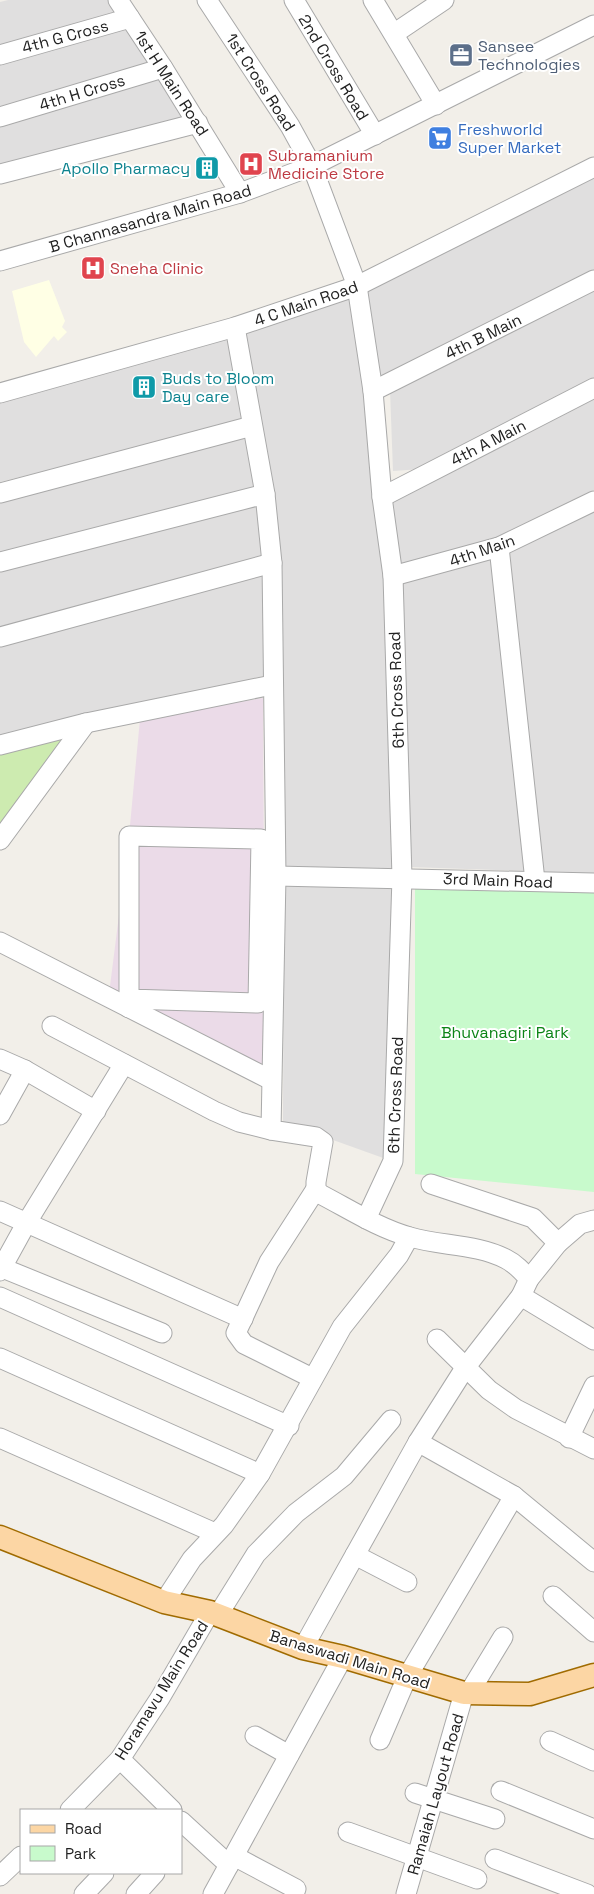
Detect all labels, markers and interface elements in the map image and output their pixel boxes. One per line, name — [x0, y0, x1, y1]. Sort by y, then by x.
street label: 2nd Cross Road — [294, 10, 373, 124]
street label: 4th G Cross — [20, 15, 111, 58]
street label: 1st H Main Road — [130, 27, 213, 140]
street label: 1st Cross Road — [221, 29, 300, 135]
place label: Sansee Technologies — [478, 36, 580, 75]
office icon: Sansee Technologies — [448, 42, 474, 68]
street label: 4th H Cross — [37, 69, 128, 115]
place label: Freshworld Super Market — [458, 119, 561, 158]
supermarket icon: Freshworld Super Market — [427, 125, 453, 151]
place label: Subramanium Medicine Store — [268, 145, 384, 184]
hospital icon: Subramanium Medicine Store — [238, 151, 264, 177]
building icon: Apollo Pharmacy — [194, 155, 220, 181]
place label: Apollo Pharmacy — [61, 158, 190, 179]
street label: B Channasandra Main Road — [46, 179, 254, 257]
hospital icon: Sneha Clinic — [80, 255, 106, 281]
place label: Sneha Clinic — [110, 258, 204, 279]
street label: 4 C Main Road — [251, 276, 361, 331]
street label: 4th B Main — [441, 309, 525, 364]
place label: Buds to Bloom Day care — [162, 368, 274, 407]
building icon: Buds to Bloom Day care — [131, 374, 157, 400]
street label: 4th A Main — [447, 415, 529, 470]
street label: 4th Main — [447, 529, 518, 571]
street label: 6th Cross Road — [384, 631, 409, 749]
street label: 3rd Main Road — [443, 868, 553, 893]
park label: Bhuvanagiri Park — [441, 1022, 569, 1043]
street label: 6th Cross Road — [383, 1036, 408, 1154]
street label: Horamavu Main Road — [110, 1617, 213, 1764]
street label: Banaswadi Main Road — [267, 1625, 433, 1694]
street label: Ramaiah Layout Road — [402, 1711, 469, 1877]
legend — [20, 1809, 182, 1874]
text: Road — [65, 1819, 102, 1838]
text: Park — [65, 1844, 96, 1863]

